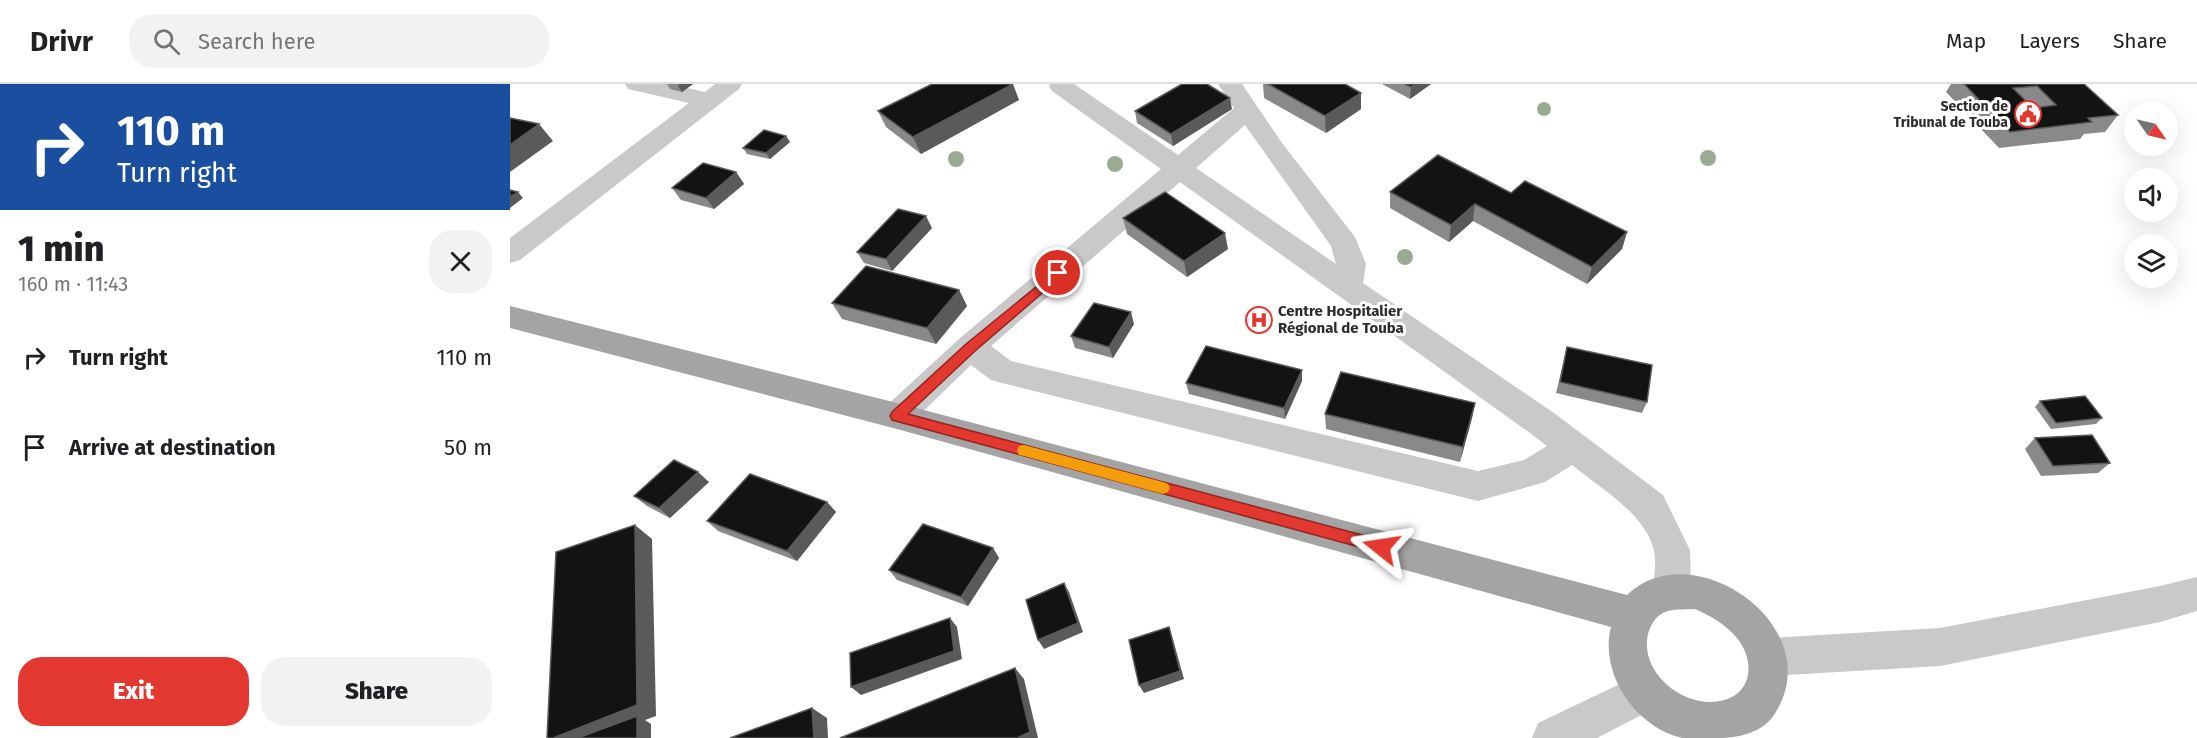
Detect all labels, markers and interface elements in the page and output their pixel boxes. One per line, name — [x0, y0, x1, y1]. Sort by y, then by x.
search box — [129, 14, 549, 68]
text: Drivr — [30, 25, 93, 58]
icon: search — [150, 25, 183, 58]
text: Search here — [198, 28, 315, 55]
text: Map — [1946, 28, 1986, 54]
text: Layers — [2019, 28, 2080, 54]
text: Share — [2113, 28, 2167, 54]
place label: Section de Tribunal de Touba — [1894, 98, 2008, 131]
public building icon: Section de Tribunal de Touba — [2013, 99, 2043, 129]
north arrow — [2124, 102, 2178, 156]
map controls — [2124, 102, 2178, 288]
text: 110 m — [117, 106, 225, 156]
icon: right — [18, 108, 96, 186]
text: Turn right — [117, 157, 237, 189]
button: sound — [2124, 168, 2178, 222]
text: 1 min — [18, 227, 104, 271]
button: close — [429, 230, 492, 293]
button: layers — [2124, 234, 2178, 288]
pin — [1032, 247, 1083, 298]
icon: arrive — [1041, 256, 1074, 289]
text: 160 m · 11:43 — [18, 272, 128, 296]
place label: Centre Hospitalier Régional de Touba — [1278, 302, 1404, 337]
hospital icon: Centre Hospitalier Régional de Touba — [1244, 305, 1274, 335]
icon: right — [18, 341, 51, 374]
text: Turn right — [69, 344, 168, 371]
text: 110 m — [436, 344, 492, 371]
icon: arrive — [18, 431, 51, 464]
text: Arrive at destination — [69, 434, 276, 461]
text: 50 m — [444, 434, 492, 461]
position arrow — [1349, 515, 1413, 579]
button: Exit — [18, 657, 249, 726]
button: Share — [261, 657, 492, 726]

